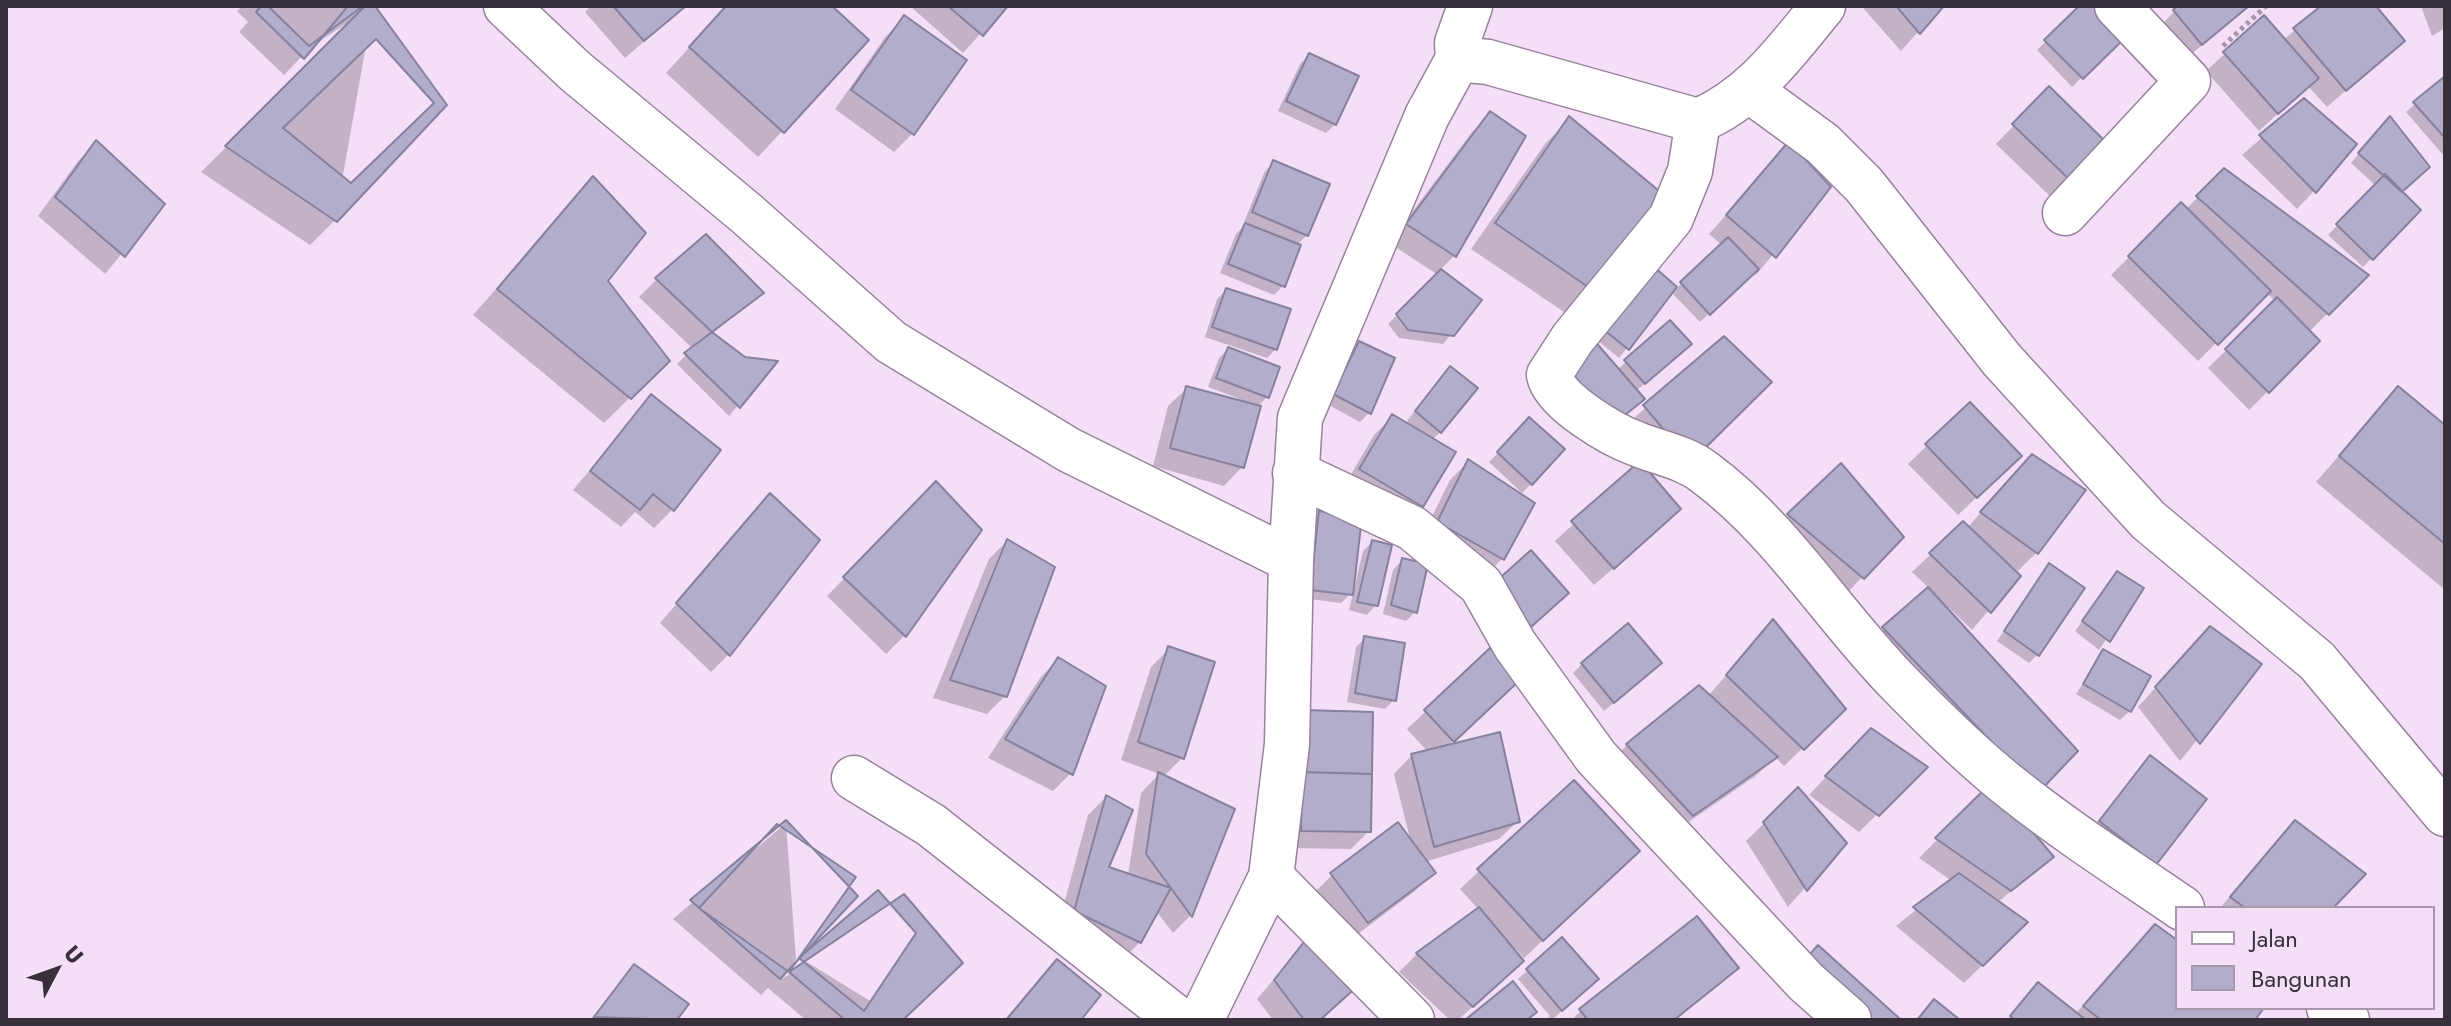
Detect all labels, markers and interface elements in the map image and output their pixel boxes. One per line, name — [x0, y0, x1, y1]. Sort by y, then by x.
legend — [2175, 906, 2435, 1010]
text: Jalan — [2251, 921, 2298, 956]
north arrow — [16, 930, 96, 1010]
text: U — [57, 938, 91, 971]
text: Bangunan — [2251, 961, 2352, 996]

